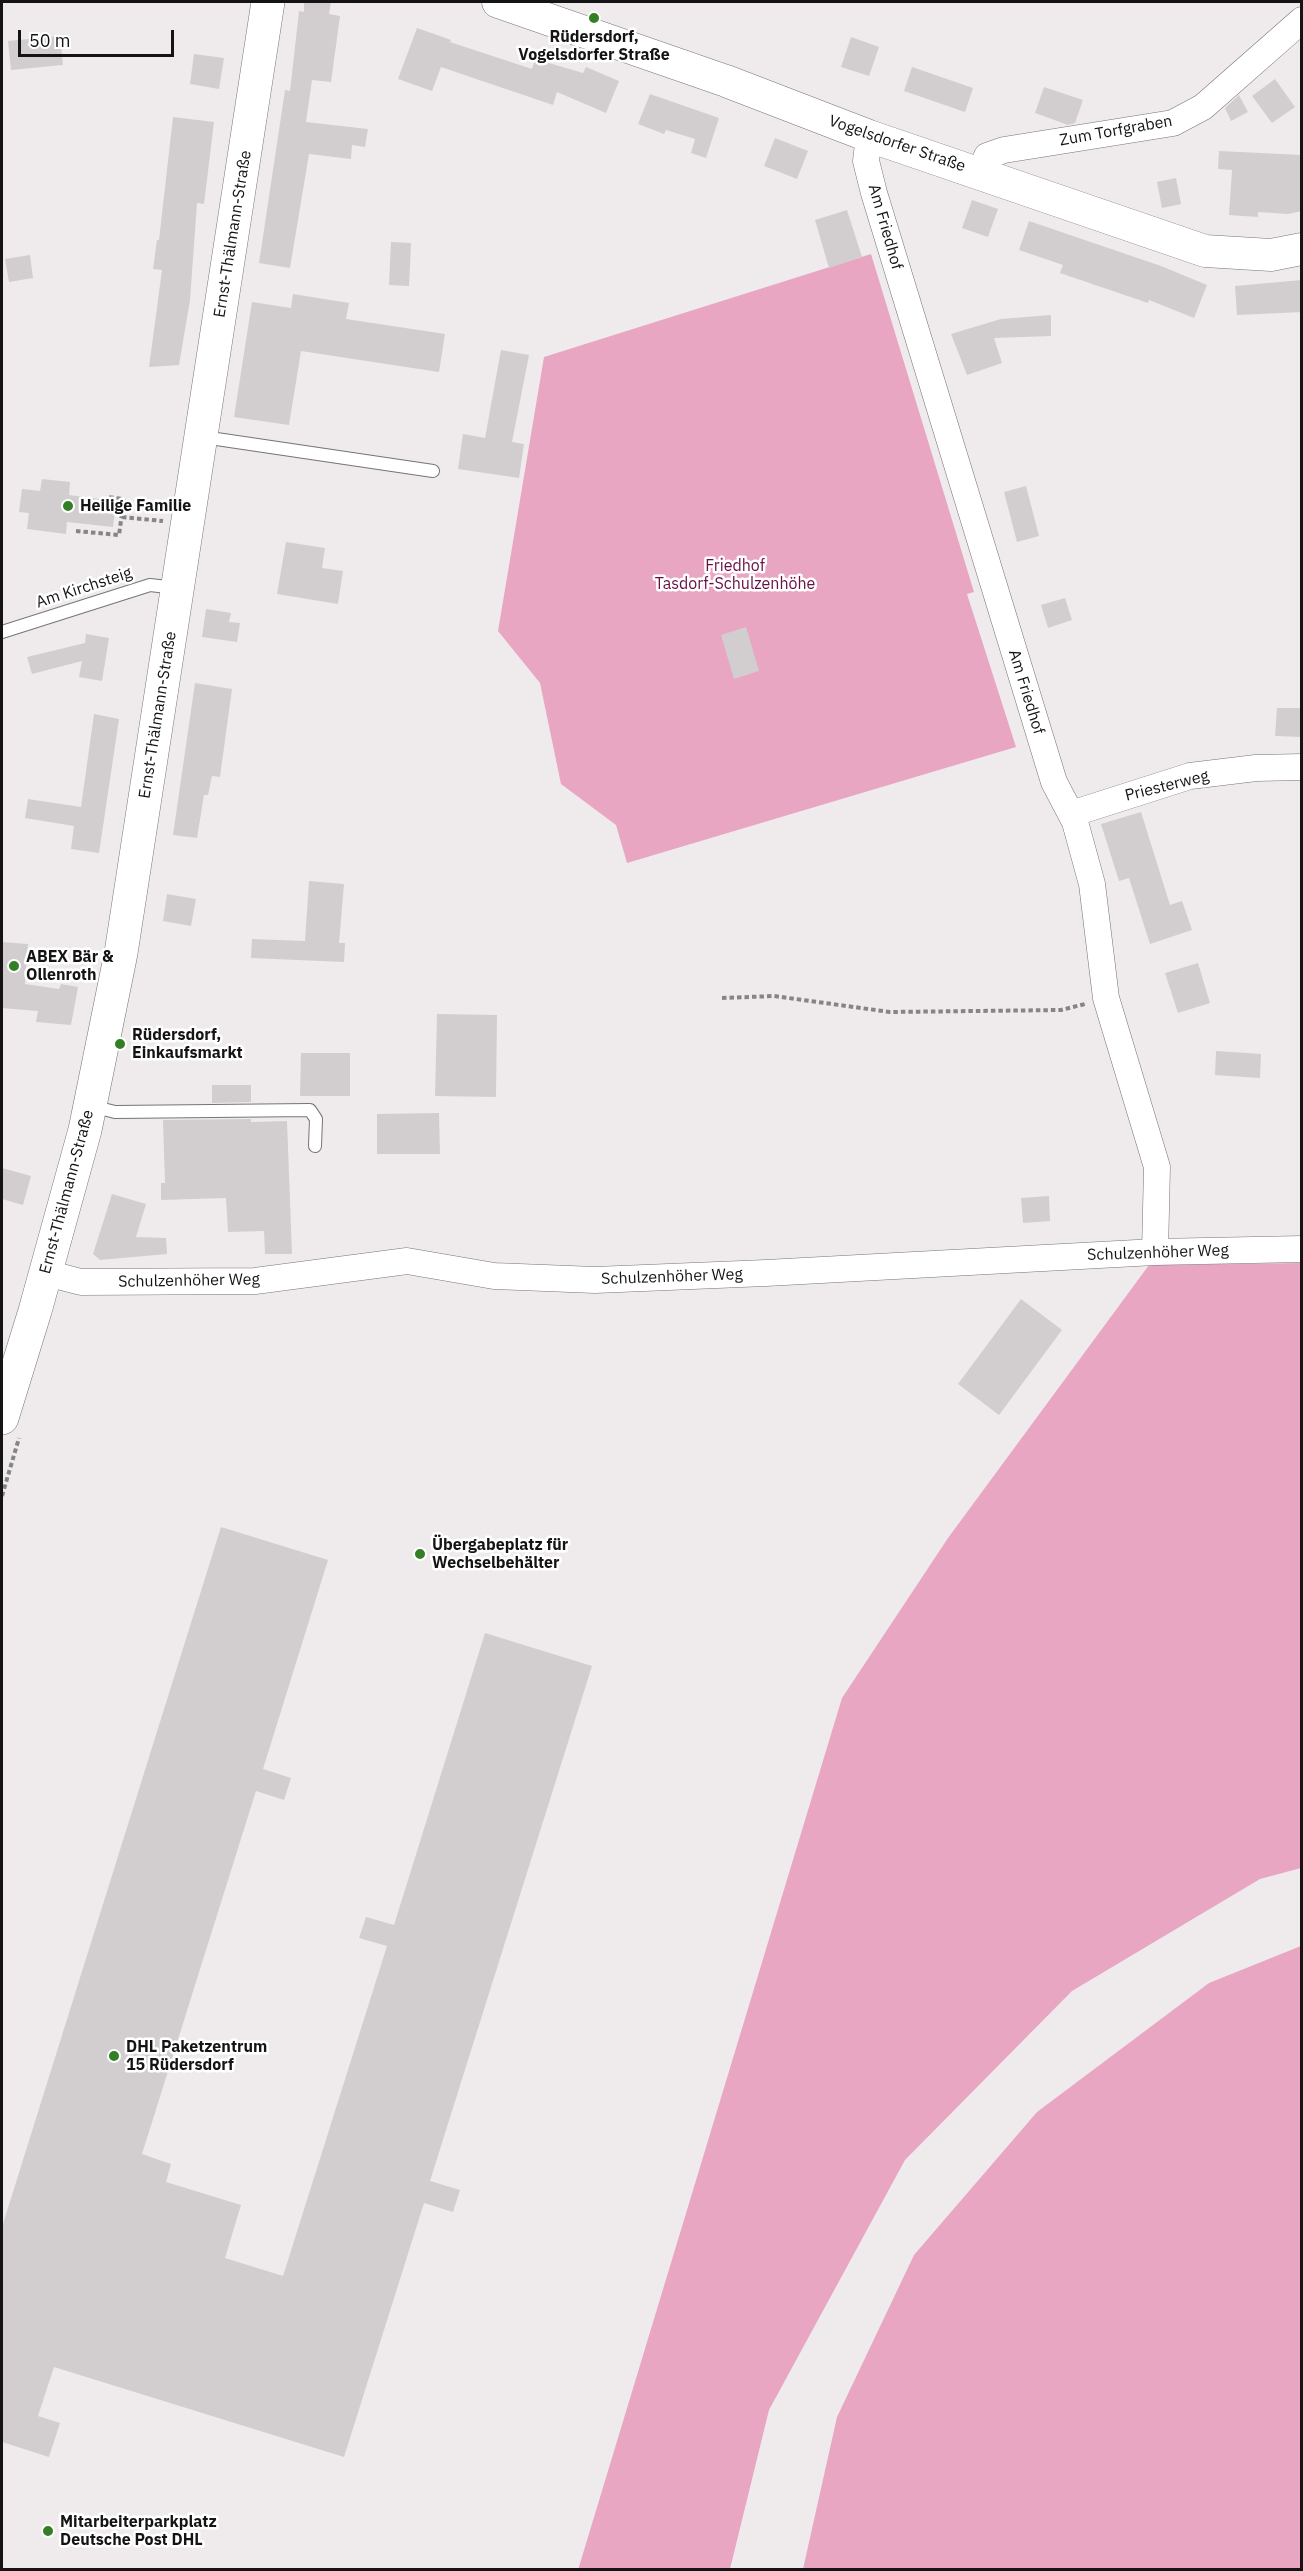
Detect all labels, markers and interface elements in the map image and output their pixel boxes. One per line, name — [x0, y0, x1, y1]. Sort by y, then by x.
marker: Rüdersdorf, Vogelsdorfer Straße — [587, 11, 601, 25]
scale bar — [21, 18, 177, 56]
place label: Rüdersdorf, Vogelsdorfer Straße — [518, 27, 670, 65]
text: 50 m — [29, 29, 71, 52]
street label: Vogelsdorfer Straße — [826, 112, 968, 176]
street label: Zum Torfgraben — [1058, 112, 1174, 150]
street label: Ernst-Thälmann-Straße — [210, 149, 256, 319]
street label: Am Friedhof — [864, 182, 906, 272]
place label: Heilige Familie — [80, 496, 191, 516]
marker: Heilige Familie — [61, 499, 75, 513]
park label: Friedhof Tasdorf-Schulzenhöhe — [655, 556, 815, 594]
street label: Am Kirchsteig — [34, 563, 134, 613]
street label: Ernst-Thälmann-Straße — [135, 630, 181, 800]
street label: Am Friedhof — [1004, 647, 1048, 737]
street label: Priesterweg — [1123, 766, 1211, 806]
place label: ABEX Bär & Ollenroth — [26, 947, 113, 985]
marker: ABEX Bär & Ollenroth — [7, 959, 21, 973]
place label: Rüdersdorf, Einkaufsmarkt — [132, 1025, 243, 1063]
marker: Rüdersdorf, Einkaufsmarkt — [113, 1037, 127, 1051]
street label: Ernst-Thälmann-Straße — [36, 1108, 98, 1276]
street label: Schulzenhöher Weg — [1087, 1241, 1229, 1265]
street label: Schulzenhöher Weg — [601, 1265, 743, 1289]
street label: Schulzenhöher Weg — [118, 1270, 260, 1292]
place label: Übergabeplatz für Wechselbehälter — [432, 1535, 568, 1573]
marker: Übergabeplatz für Wechselbehälter — [413, 1547, 427, 1561]
place label: DHL Paketzentrum 15 Rüdersdorf — [126, 2037, 267, 2075]
marker: DHL Paketzentrum 15 Rüdersdorf — [107, 2049, 121, 2063]
place label: Mitarbeiterparkplatz Deutsche Post DHL — [60, 2512, 217, 2550]
marker: Mitarbeiterparkplatz Deutsche Post DHL — [41, 2524, 55, 2538]

